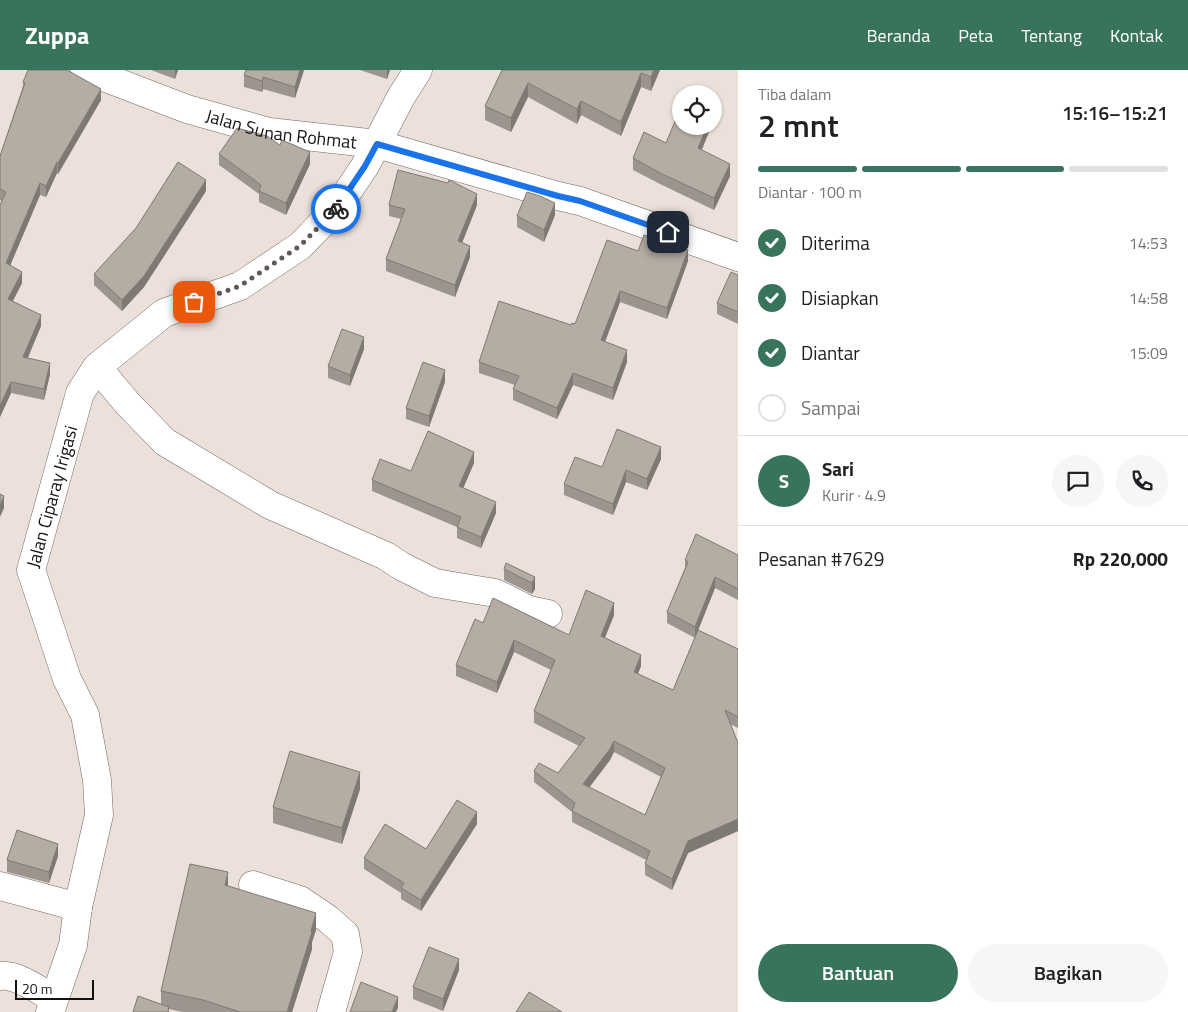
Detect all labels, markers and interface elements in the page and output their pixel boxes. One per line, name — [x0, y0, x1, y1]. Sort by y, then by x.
text: Zuppa — [25, 17, 89, 53]
text: Beranda — [867, 22, 930, 49]
text: Peta — [958, 22, 993, 49]
text: Tentang — [1021, 22, 1082, 49]
text: Kontak — [1110, 22, 1163, 49]
text: Tiba dalam — [758, 82, 831, 106]
map controls — [672, 85, 722, 135]
button: locate — [672, 85, 722, 135]
text: 15:16–15:21 — [1062, 98, 1168, 127]
street label: Jalan Sunan Rohmat — [203, 101, 359, 155]
text: 2 mnt — [758, 101, 839, 149]
text: Diantar · 100 m — [758, 180, 862, 204]
courier — [311, 184, 361, 234]
icon: bike — [322, 195, 350, 223]
pin — [647, 211, 689, 253]
icon: home — [654, 218, 682, 246]
text: Diterima — [801, 228, 870, 257]
icon: check — [758, 229, 786, 257]
text: 14:53 — [1129, 231, 1168, 255]
pin — [173, 281, 215, 323]
text: Disiapkan — [801, 283, 879, 312]
icon: check — [758, 284, 786, 312]
text: 14:58 — [1129, 286, 1168, 310]
icon: bag — [180, 288, 208, 316]
text: Diantar — [801, 338, 860, 367]
icon: check — [758, 339, 786, 367]
text: 15:09 — [1129, 341, 1168, 365]
text: Sampai — [801, 393, 860, 422]
street label: Jalan Ciparay Irigasi — [19, 422, 84, 571]
text: Sari — [822, 454, 854, 483]
button: chat — [1052, 455, 1104, 507]
button: phone — [1116, 455, 1168, 507]
text: S — [779, 466, 789, 495]
text: Kurir · 4.9 — [822, 483, 886, 507]
text: Pesanan #7629 — [758, 544, 884, 573]
text: Rp 220,000 — [1073, 544, 1168, 573]
button: Bantuan — [758, 944, 958, 1002]
button: Bagikan — [968, 944, 1168, 1002]
scale bar — [15, 977, 94, 1000]
text: 20 m — [22, 978, 52, 999]

